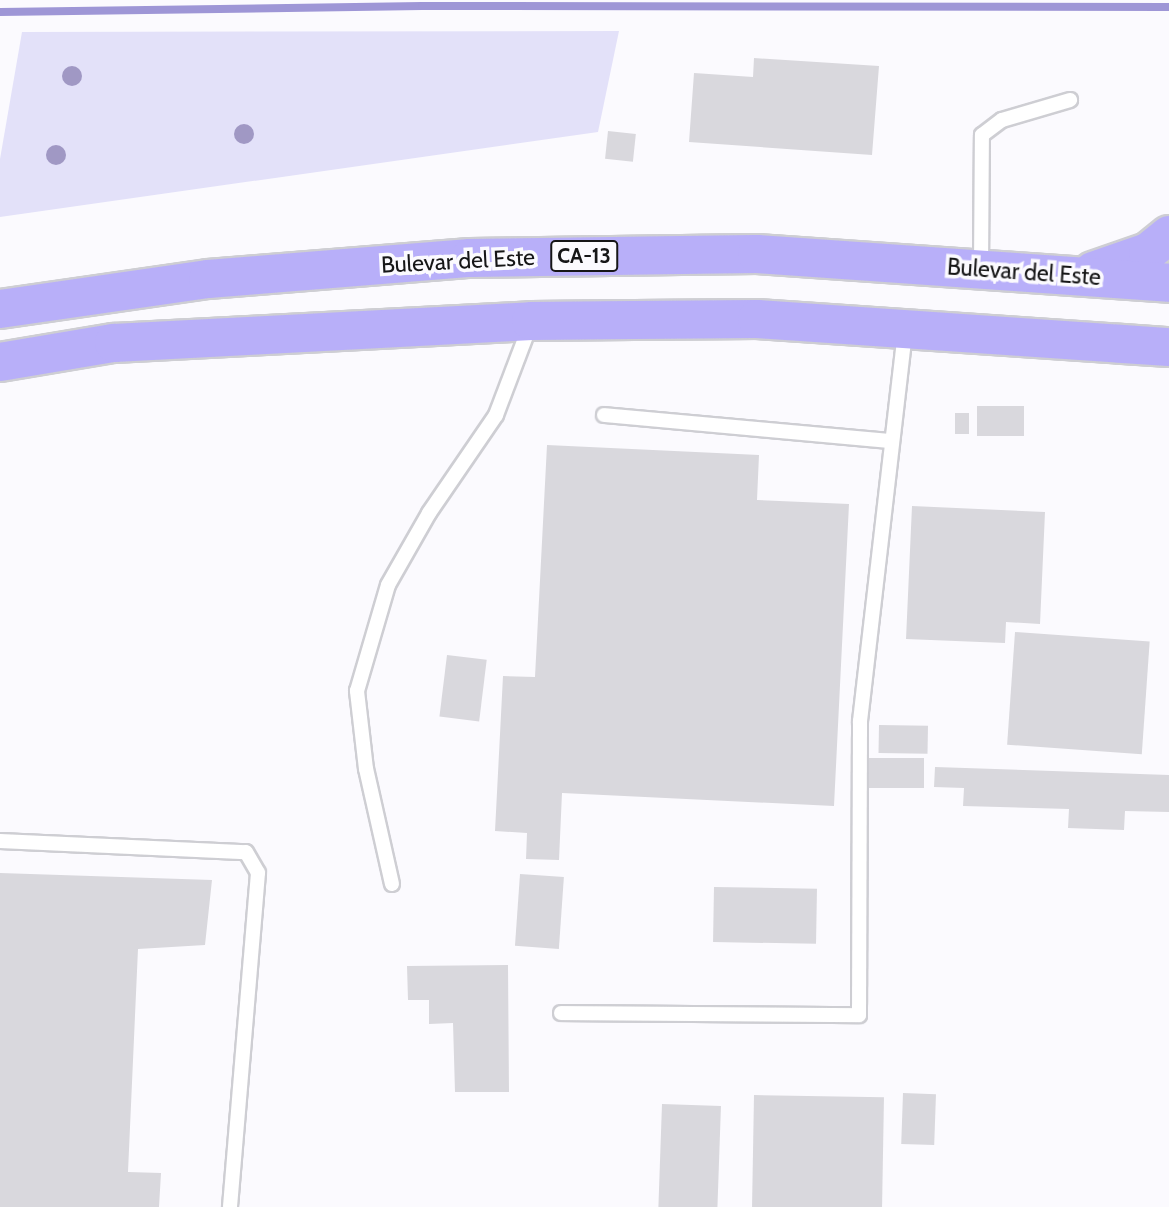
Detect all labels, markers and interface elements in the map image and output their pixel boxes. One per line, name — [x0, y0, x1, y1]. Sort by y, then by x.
road number: CA-13 — [549, 238, 619, 274]
street label: Bulevar del Este — [380, 243, 536, 279]
street label: Bulevar del Este — [946, 253, 1102, 291]

